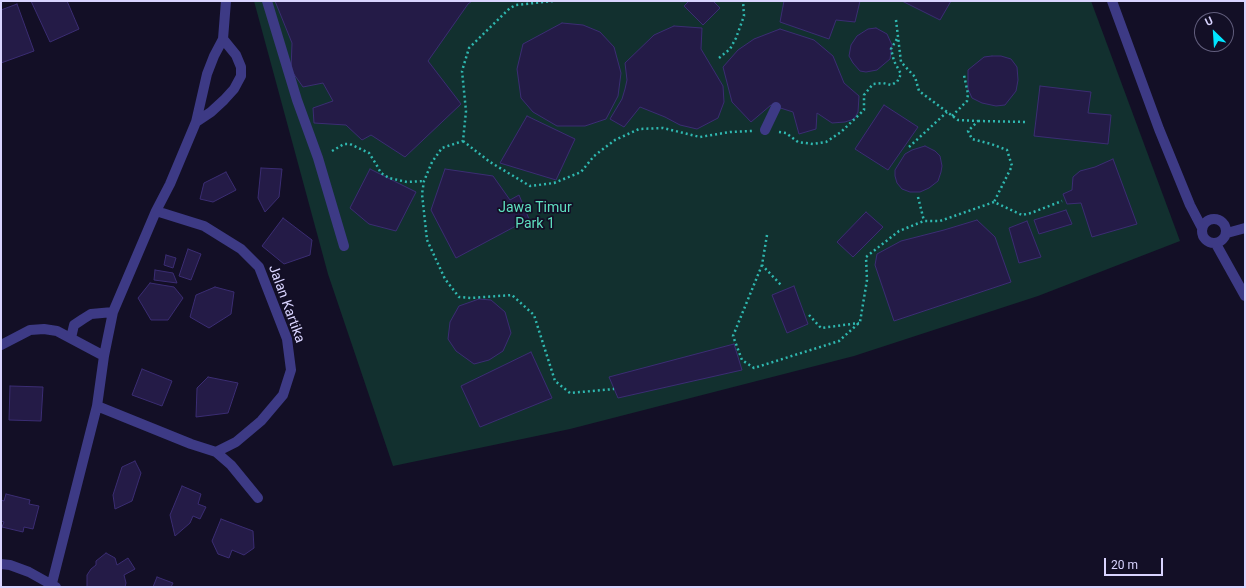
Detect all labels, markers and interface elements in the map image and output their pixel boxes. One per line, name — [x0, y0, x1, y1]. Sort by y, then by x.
north arrow — [1194, 12, 1234, 52]
text: U — [1203, 14, 1215, 29]
park label: Jawa Timur Park 1 — [498, 200, 572, 232]
street label: Jalan Kartika — [264, 263, 308, 345]
scale bar — [1106, 550, 1165, 576]
text: 20 m — [1111, 558, 1138, 572]

